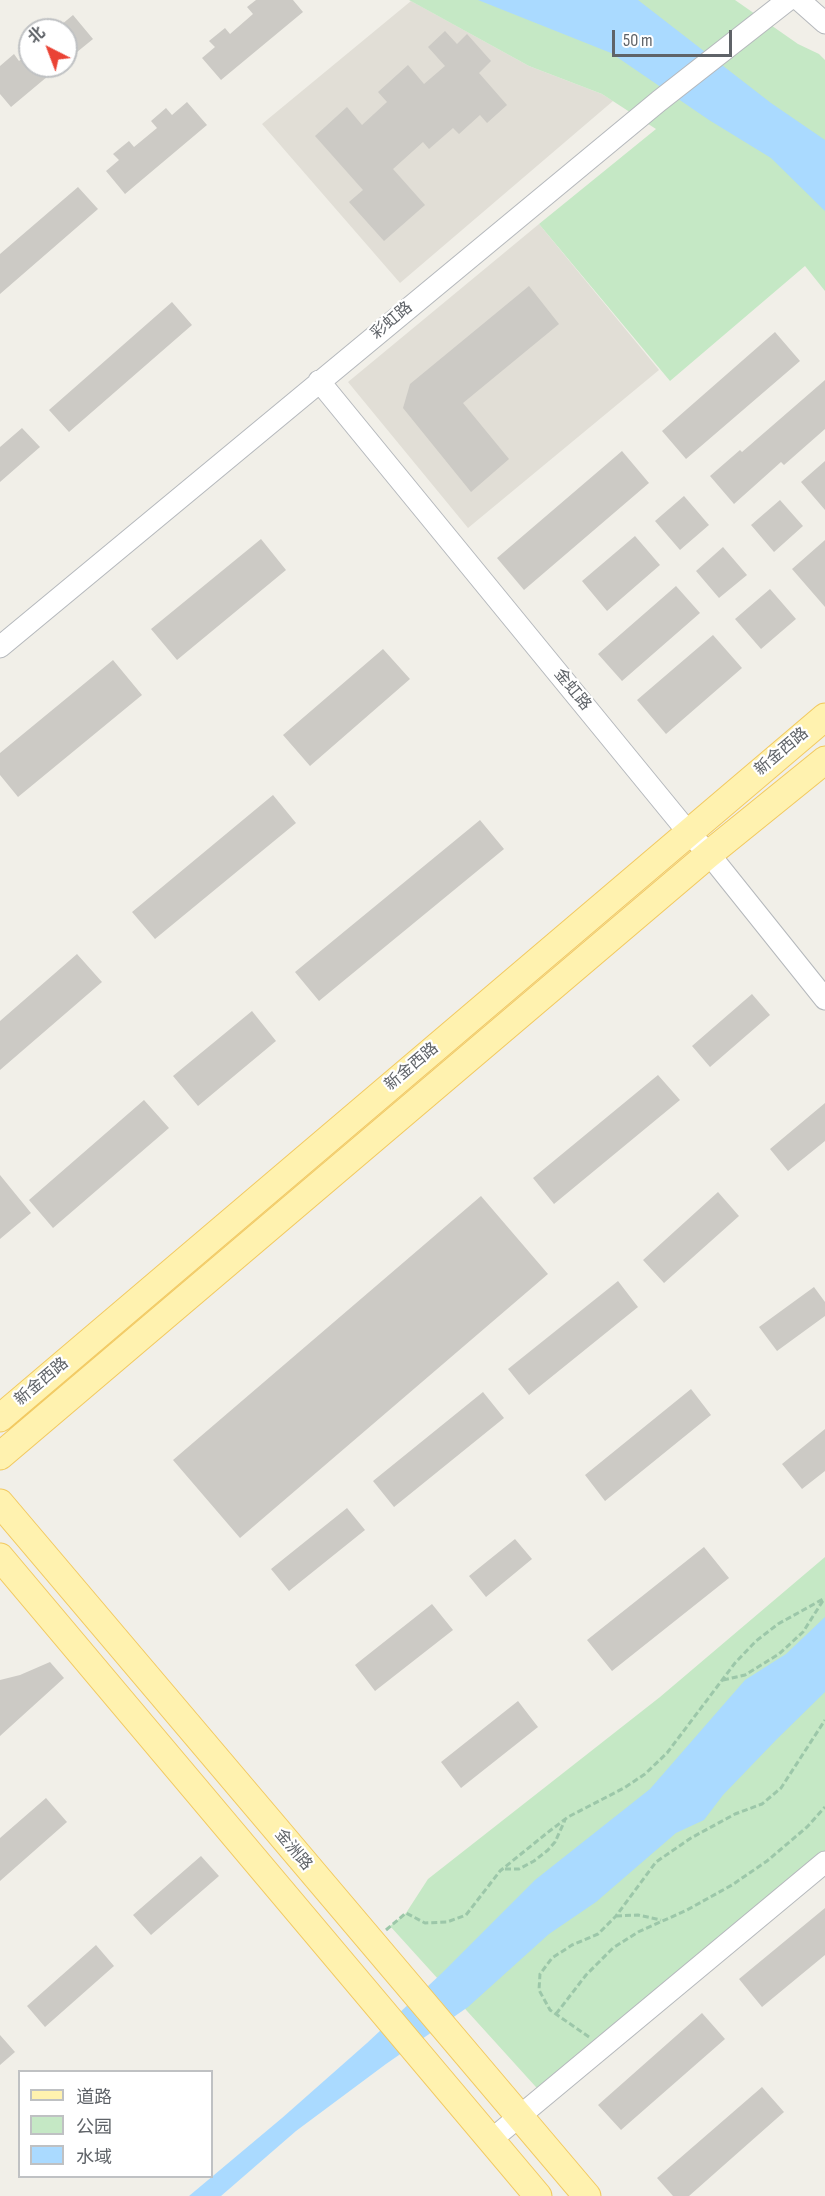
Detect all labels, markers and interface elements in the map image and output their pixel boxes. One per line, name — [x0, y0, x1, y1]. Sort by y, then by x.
north arrow — [18, 18, 78, 78]
scale bar — [615, 18, 735, 56]
text: 北 — [25, 23, 49, 48]
text: 50 m — [623, 30, 653, 51]
street label: 彩虹路 — [367, 298, 417, 344]
street label: 金虹路 — [549, 665, 595, 715]
street label: 新金西路 — [751, 724, 813, 780]
street label: 新金西路 — [381, 1039, 443, 1095]
street label: 新金西路 — [11, 1354, 73, 1410]
street label: 金洲路 — [270, 1825, 316, 1875]
legend — [18, 2070, 213, 2178]
text: 道路 — [76, 2087, 112, 2108]
text: 公园 — [76, 2117, 112, 2138]
text: 水域 — [76, 2147, 112, 2168]

